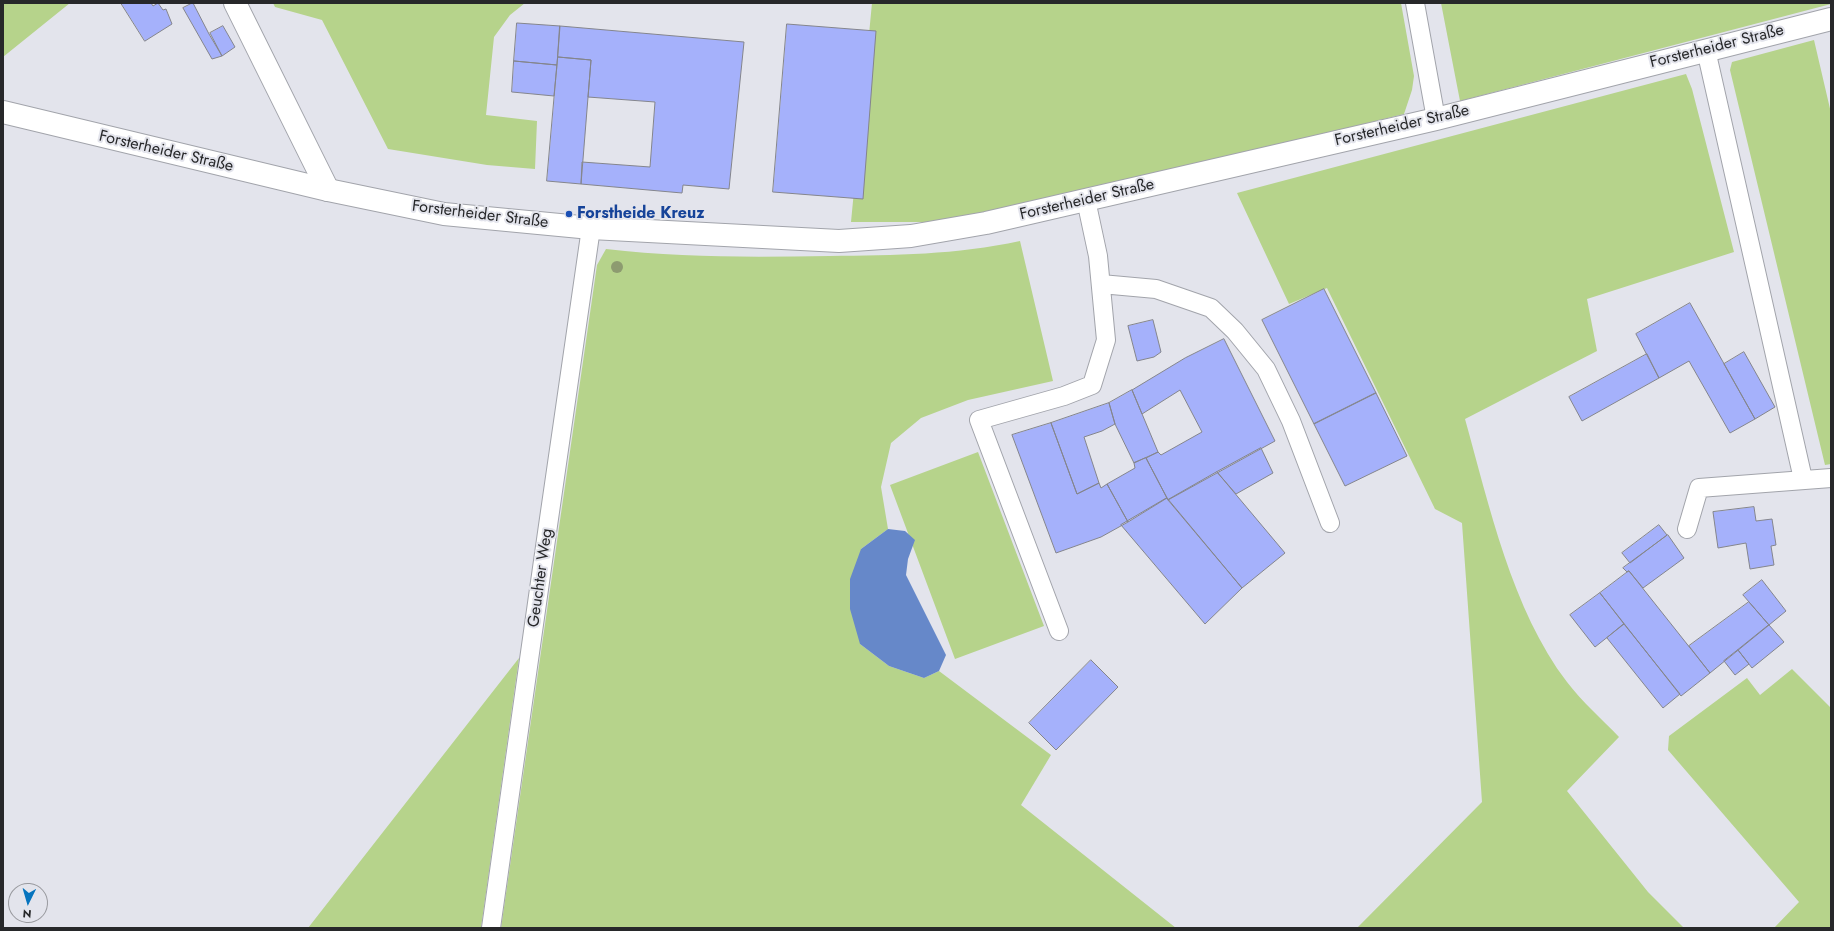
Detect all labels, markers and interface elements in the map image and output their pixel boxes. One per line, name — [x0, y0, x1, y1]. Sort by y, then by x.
street label: Forsterheider Straße — [1648, 21, 1786, 73]
street label: Forsterheider Straße — [1333, 101, 1471, 151]
street label: Forsterheider Straße — [97, 127, 235, 177]
street label: Forsterheider Straße — [1018, 175, 1156, 225]
street label: Forsterheider Straße — [411, 197, 549, 233]
place label: Forstheide Kreuz — [577, 204, 705, 224]
marker: Forstheide Kreuz — [564, 209, 574, 219]
street label: Geuchter Weg — [525, 527, 557, 629]
north arrow — [8, 883, 48, 923]
text: N — [22, 906, 32, 922]

